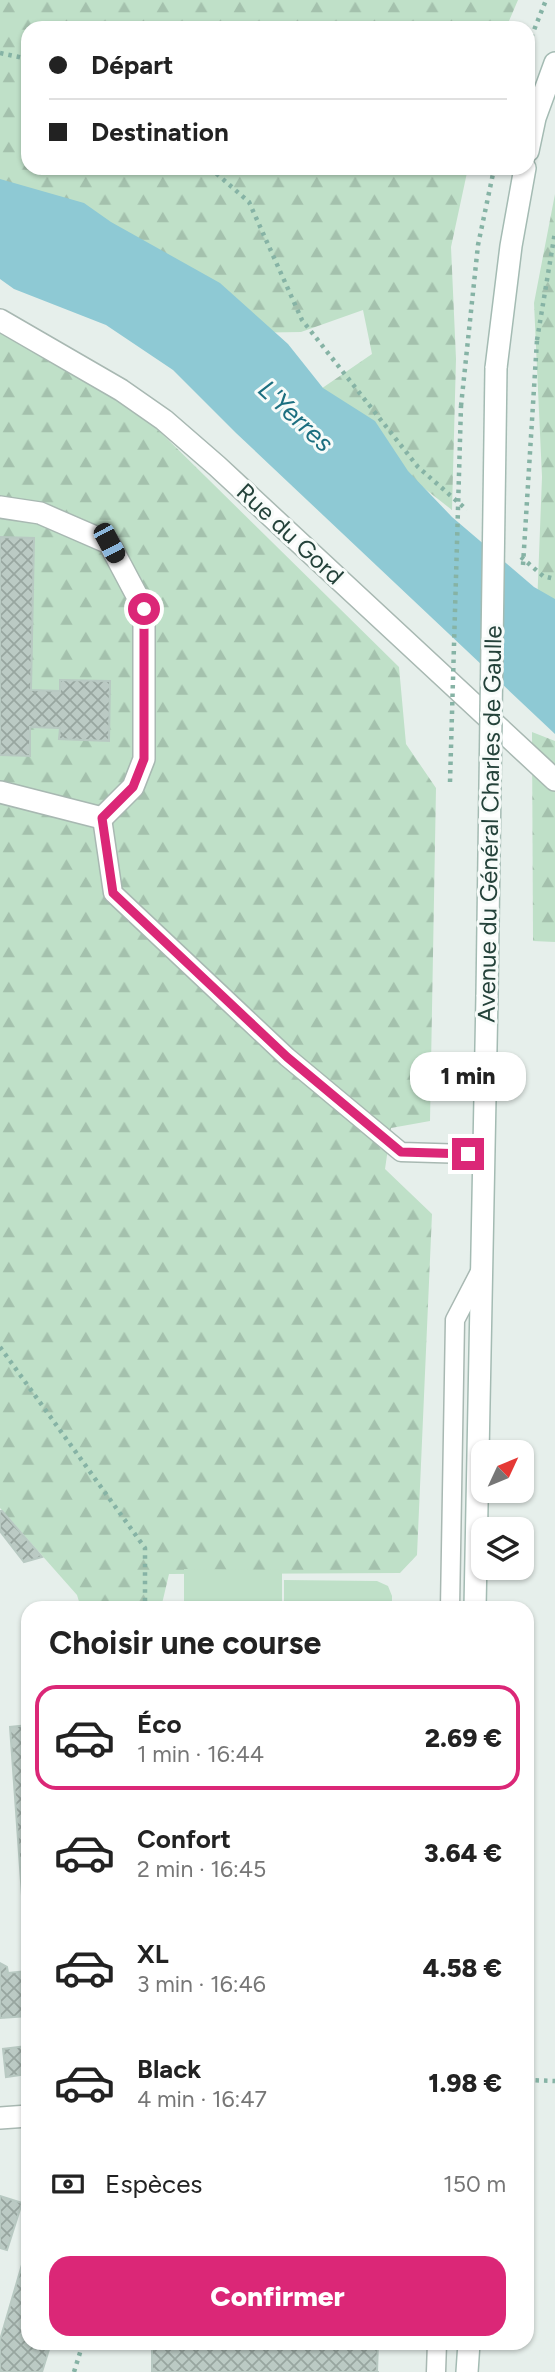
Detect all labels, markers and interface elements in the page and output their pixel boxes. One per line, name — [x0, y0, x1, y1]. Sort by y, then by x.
text: Départ — [91, 49, 173, 81]
text: Destination — [91, 116, 229, 148]
water label: L'Yerres — [252, 373, 340, 459]
street label: Rue du Gord — [231, 477, 350, 590]
car — [90, 520, 129, 566]
route start — [128, 593, 160, 625]
street label: Avenue du Général Charles de Gaulle — [472, 625, 507, 1023]
callout: 1 min — [410, 1052, 526, 1102]
text: 1 min — [441, 1062, 495, 1090]
route end — [452, 1138, 484, 1170]
north arrow — [471, 1440, 534, 1503]
map controls — [471, 1440, 534, 1580]
button: layers — [471, 1517, 534, 1580]
text: Choisir une course — [49, 1624, 321, 1662]
icon: car — [53, 1706, 116, 1769]
text: Éco — [137, 1708, 182, 1740]
text: 2.69 € — [425, 1722, 502, 1754]
text: 1 min · 16:44 — [137, 1740, 264, 1768]
icon: car — [53, 1821, 116, 1884]
text: Confort — [137, 1823, 231, 1855]
text: 3.64 € — [424, 1837, 502, 1869]
text: 2 min · 16:45 — [137, 1855, 266, 1883]
icon: car — [53, 1936, 116, 1999]
text: XL — [137, 1938, 169, 1970]
text: 4.58 € — [423, 1952, 502, 1984]
text: 3 min · 16:46 — [137, 1970, 266, 1998]
icon: car — [53, 2051, 116, 2114]
text: Black — [137, 2053, 201, 2085]
text: 1.98 € — [428, 2067, 502, 2099]
text: 4 min · 16:47 — [137, 2085, 267, 2113]
icon: cash — [49, 2165, 87, 2203]
text: Espèces — [105, 2168, 202, 2200]
text: 150 m — [443, 2170, 506, 2198]
button: Confirmer — [49, 2256, 506, 2336]

